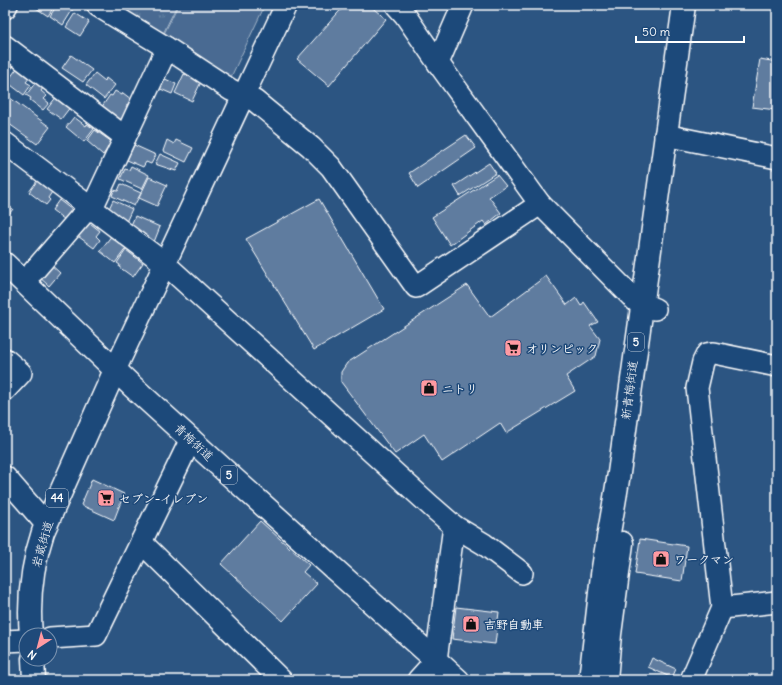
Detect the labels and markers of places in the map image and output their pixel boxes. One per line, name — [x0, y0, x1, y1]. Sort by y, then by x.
supermarket icon: オリンピック — [503, 338, 523, 358]
place label: オリンピック — [526, 341, 598, 356]
shop icon: ニトリ — [419, 378, 439, 398]
place label: ニトリ — [442, 381, 478, 396]
supermarket icon: セブン-イレブン — [96, 488, 116, 508]
place label: セブン-イレブン — [119, 491, 208, 506]
shop icon: ワークマン — [651, 549, 671, 569]
place label: ワークマン — [674, 552, 734, 567]
shop icon: 吉野自動車 — [461, 614, 481, 634]
place label: 吉野自動車 — [484, 617, 544, 632]

